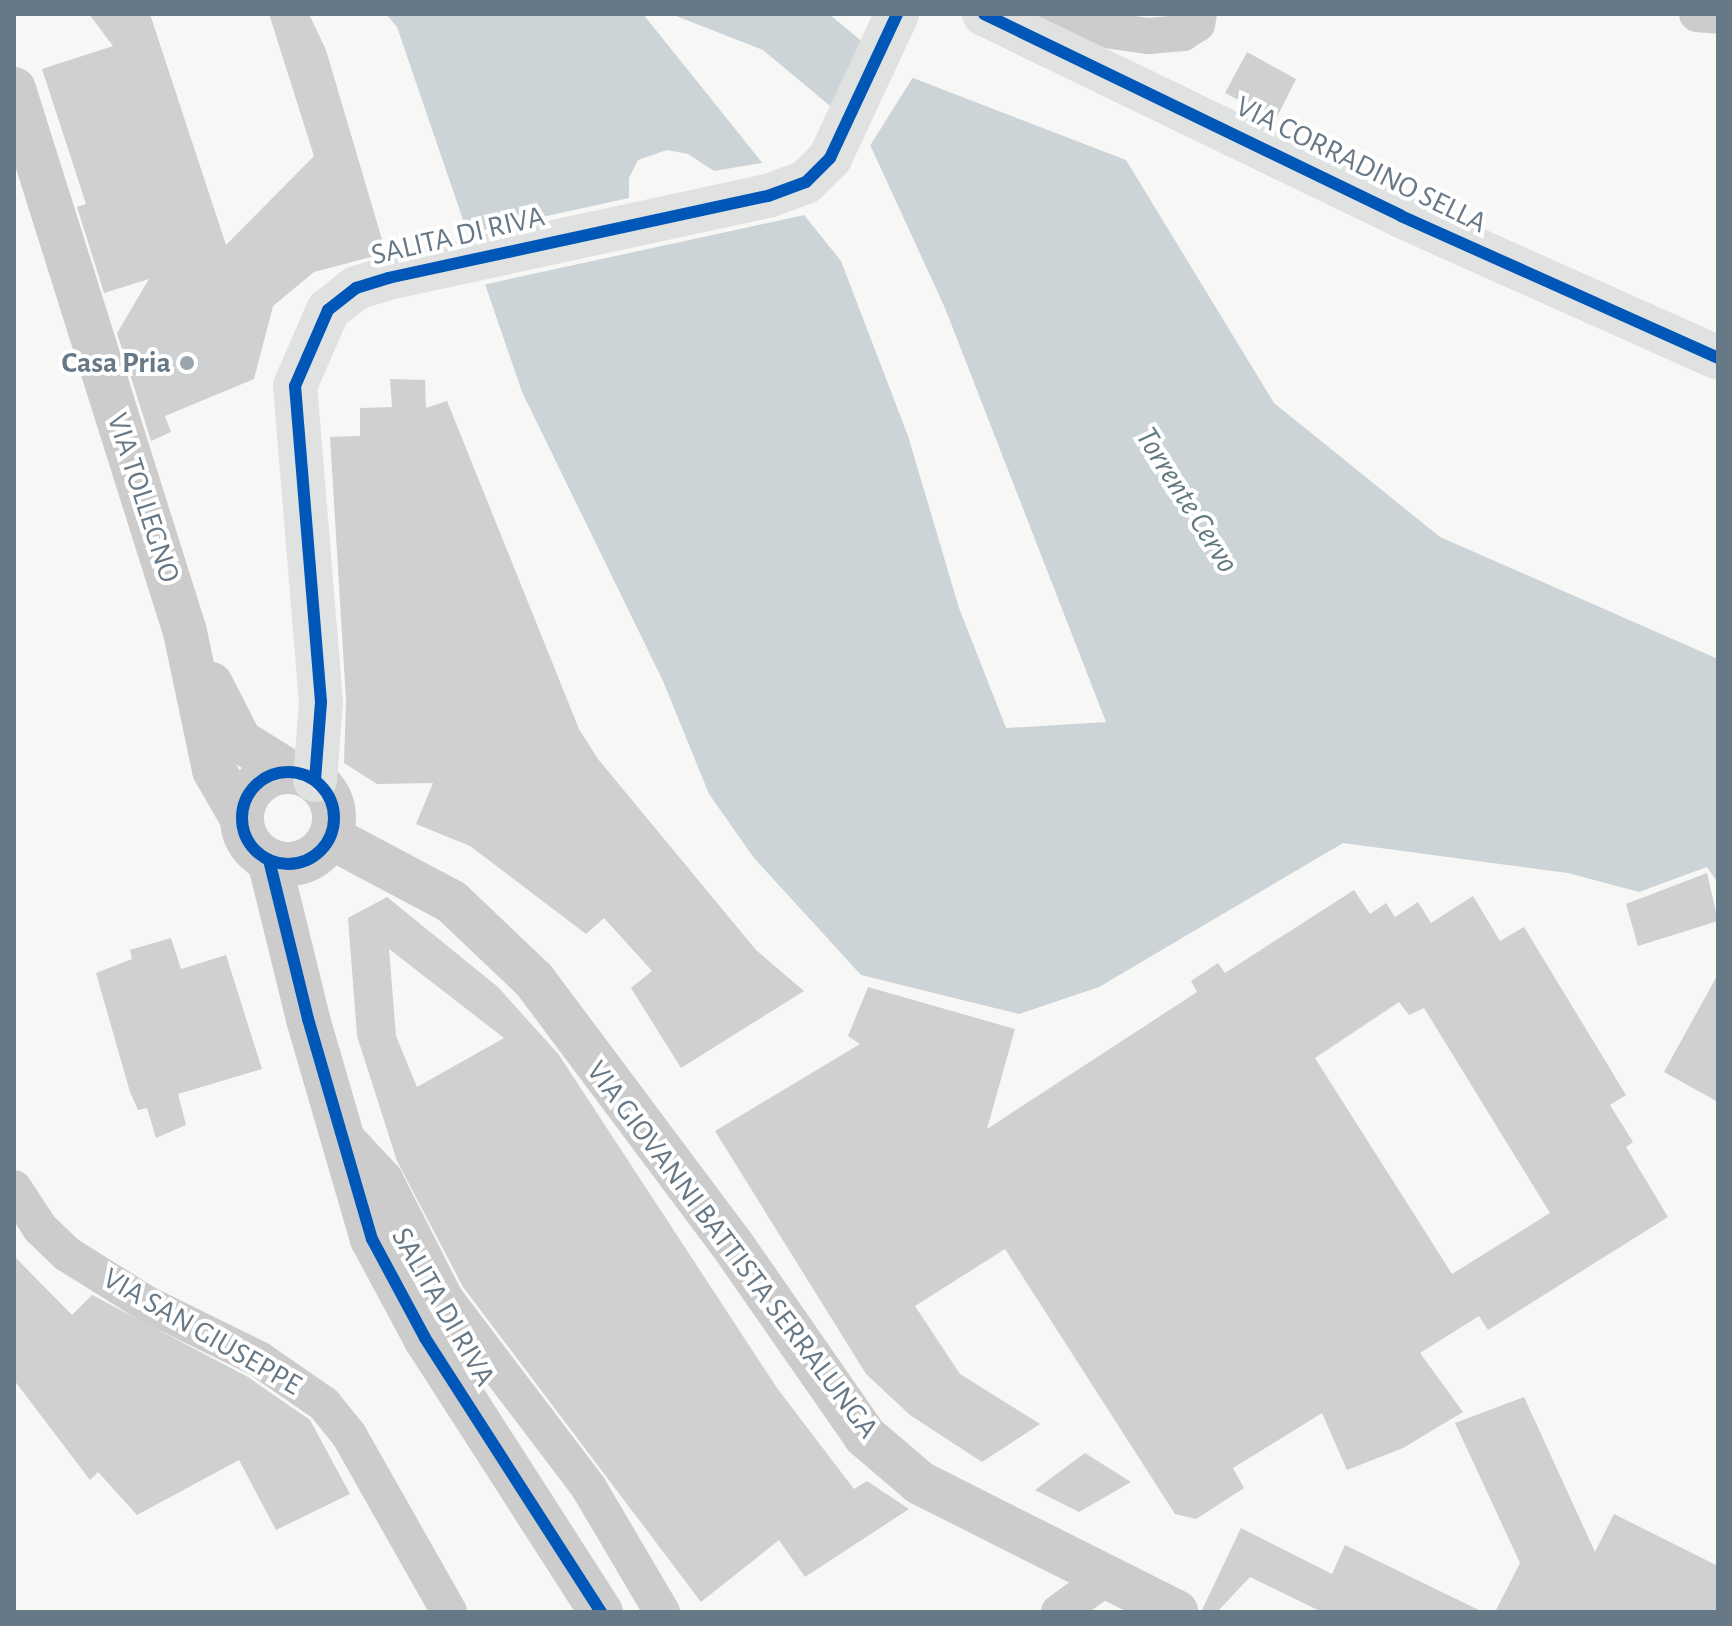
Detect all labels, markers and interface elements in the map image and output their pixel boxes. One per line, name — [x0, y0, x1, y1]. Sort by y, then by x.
street label: VIA CORRADINO SELLA — [1230, 89, 1492, 241]
street label: SALITA DI RIVA — [368, 199, 548, 273]
place label: Casa Pria — [62, 345, 171, 381]
marker: Casa Pria — [178, 354, 196, 372]
street label: VIA TOLLEGNO — [99, 409, 187, 587]
water label: Torrente Cervo — [1127, 420, 1247, 580]
street label: VIA GIOVANNI BATTISTA SERRALUNGA — [578, 1054, 886, 1446]
street label: SALITA DI RIVA — [383, 1221, 503, 1393]
street label: VIA SAN GIUSEPPE — [96, 1261, 308, 1403]

